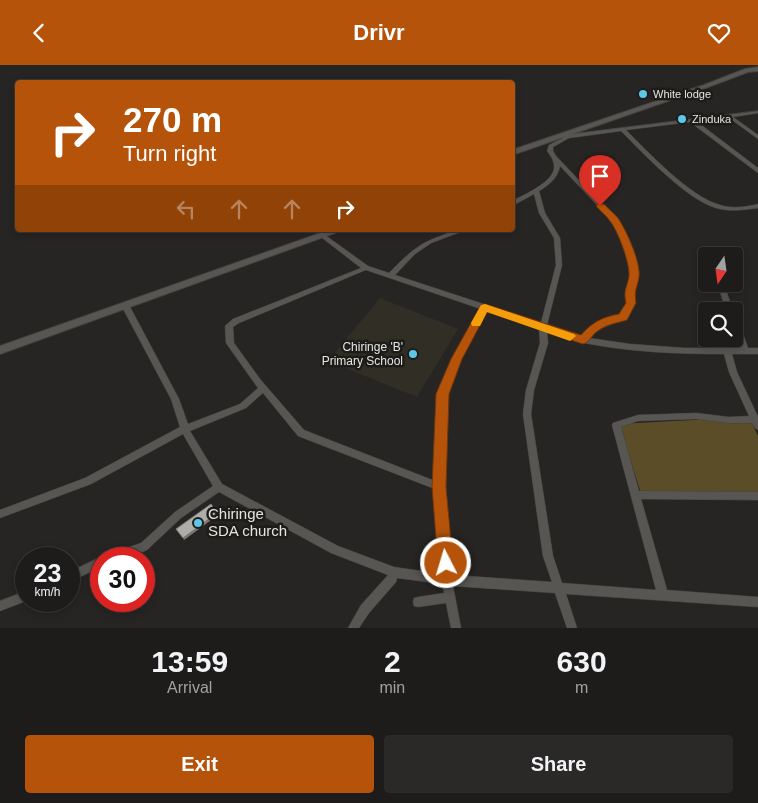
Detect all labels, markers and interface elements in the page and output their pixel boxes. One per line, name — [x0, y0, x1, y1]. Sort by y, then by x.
icon: back — [25, 19, 53, 47]
icon: heart — [705, 19, 733, 47]
text: Drivr — [353, 20, 405, 45]
marker: White lodge — [637, 88, 649, 100]
place label: White lodge — [653, 88, 711, 100]
icon: right — [40, 100, 105, 165]
text: 270 m — [123, 100, 222, 139]
marker: Zinduka — [676, 113, 688, 125]
place label: Zinduka — [692, 113, 732, 125]
text: Turn right — [123, 141, 216, 166]
pin — [579, 155, 621, 206]
icon: arrive — [586, 162, 614, 190]
icon: left — [172, 195, 200, 223]
icon: ahead — [225, 195, 253, 223]
icon: ahead — [278, 195, 306, 223]
icon: right — [331, 195, 359, 223]
north arrow — [698, 247, 742, 293]
map controls — [698, 247, 743, 347]
button: search — [698, 302, 743, 347]
place label: Chiringe 'B' Primary School — [322, 340, 403, 368]
marker: Chiringe 'B' Primary School — [407, 348, 419, 360]
place label: Chiringe SDA church — [208, 505, 287, 539]
marker: Chiringe SDA church — [192, 517, 204, 529]
position arrow — [419, 536, 471, 588]
speed limit sign: 30 — [90, 547, 155, 612]
text: 23 — [34, 559, 61, 587]
text: km/h — [34, 585, 61, 599]
text: 13:59 — [151, 645, 228, 678]
text: 2 — [384, 645, 401, 678]
text: 630 — [557, 645, 607, 678]
text: Arrival — [167, 679, 212, 696]
text: min — [379, 679, 405, 696]
text: m — [575, 679, 588, 696]
button: Exit — [25, 735, 374, 793]
button: Share — [384, 735, 733, 793]

